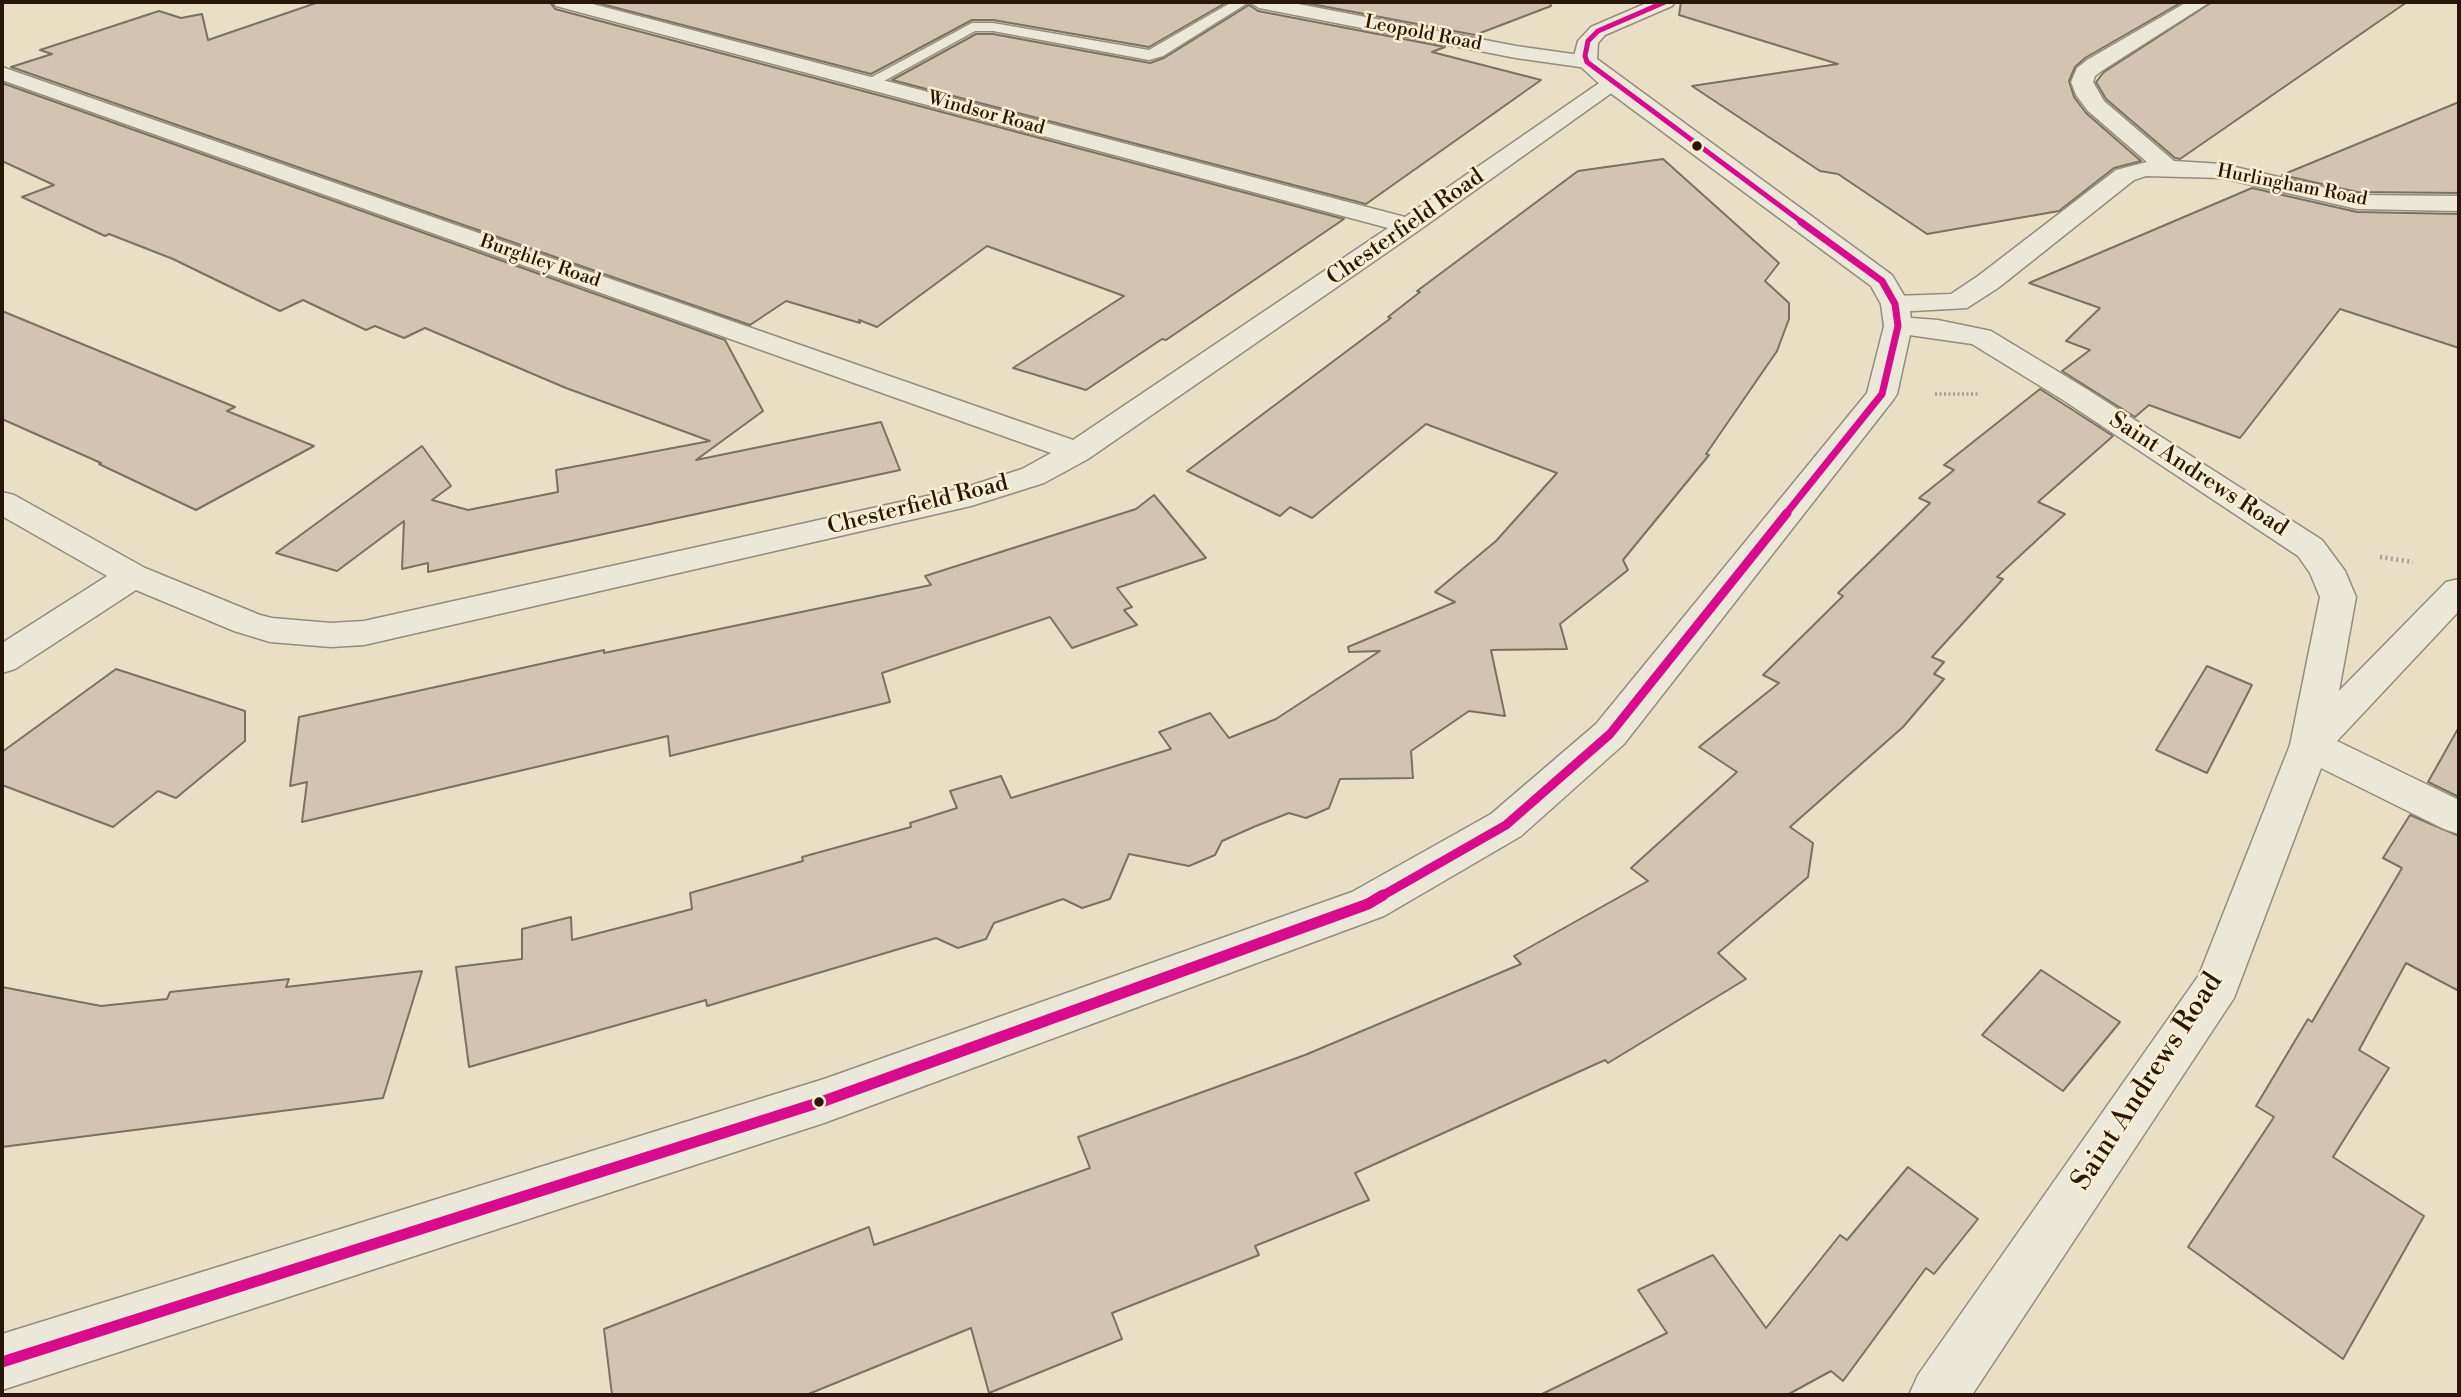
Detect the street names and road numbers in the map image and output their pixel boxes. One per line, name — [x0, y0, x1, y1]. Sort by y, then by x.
street label: Leopold Road — [1362, 11, 1484, 57]
street label: Windsor Road — [925, 87, 1047, 141]
street label: Hurlingham Road — [2215, 160, 2369, 212]
street label: Chesterfield Road — [1322, 164, 1490, 292]
street label: Burghley Road — [477, 231, 603, 293]
street label: Saint Andrews Road — [2104, 407, 2292, 543]
street label: Chesterfield Road — [825, 470, 1011, 542]
street label: Saint Andrews Road — [2065, 967, 2231, 1197]

